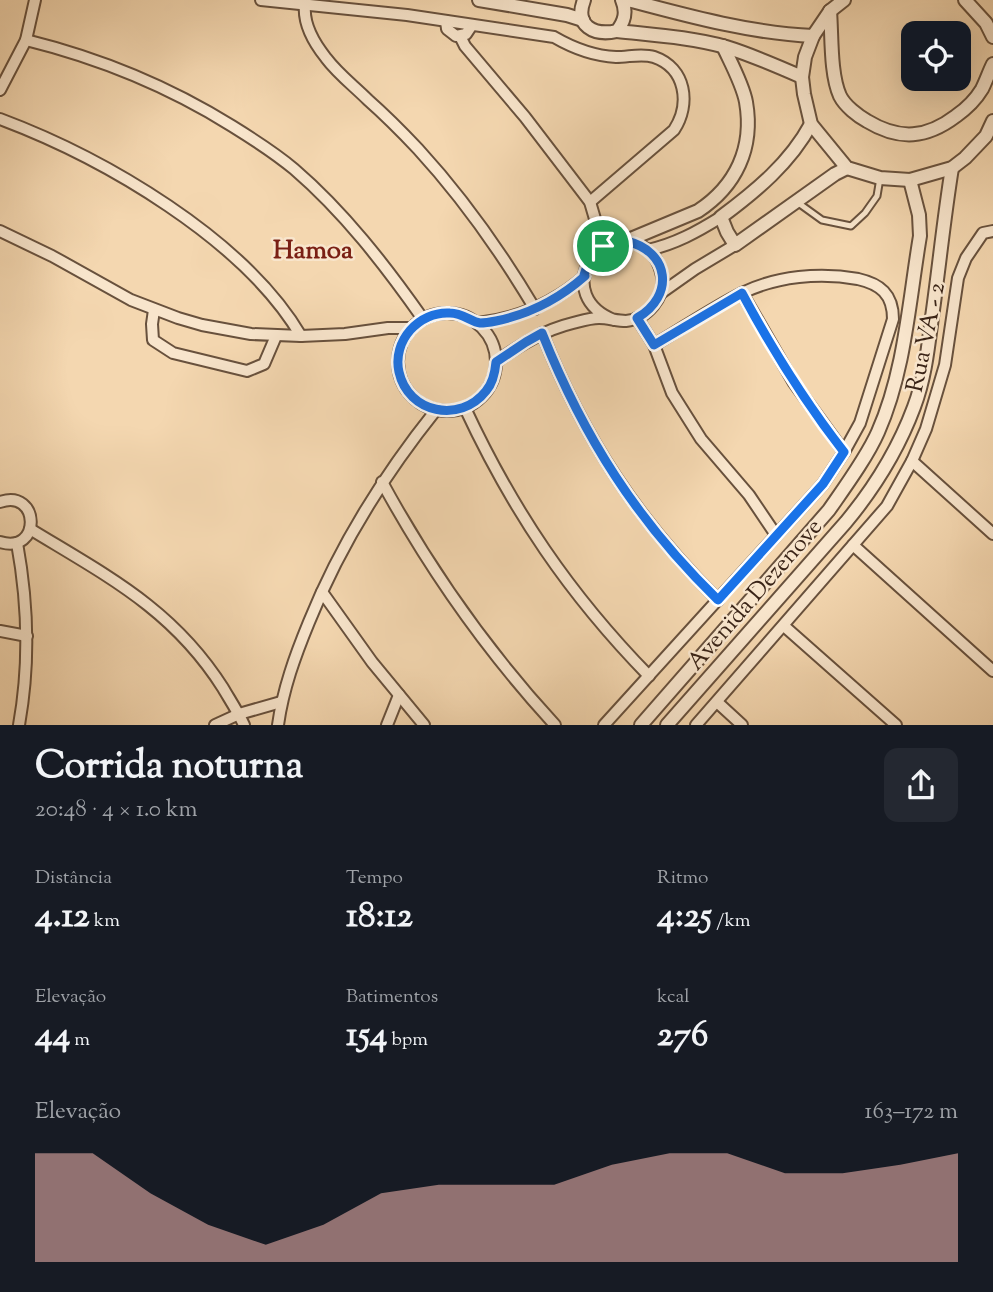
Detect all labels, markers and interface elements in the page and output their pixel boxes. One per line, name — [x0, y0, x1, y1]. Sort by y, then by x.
map controls — [901, 21, 971, 91]
button: locate — [901, 21, 971, 91]
pin — [573, 216, 633, 276]
icon: arrive — [584, 227, 622, 265]
district label: Hamoa — [273, 233, 353, 270]
street label: Rua VA - 2 — [899, 279, 955, 396]
street label: Avenida Dezenove — [680, 512, 831, 679]
text: Corrida noturna — [35, 741, 303, 795]
button: share — [884, 748, 958, 822]
text: 20:48 · 4 × 1.0 km — [35, 794, 198, 827]
text: Distância — [35, 865, 112, 892]
text: Tempo — [346, 865, 403, 892]
text: Ritmo — [657, 865, 708, 892]
text: 4.12 — [35, 892, 90, 943]
text: 18:12 — [346, 892, 413, 943]
text: 4:25 — [657, 892, 712, 943]
text: km — [90, 908, 120, 935]
text: /km — [712, 908, 751, 935]
text: Elevação — [35, 984, 106, 1011]
text: Batimentos — [346, 984, 438, 1011]
text: kcal — [657, 984, 690, 1011]
text: 44 — [35, 1011, 70, 1062]
text: 154 — [346, 1011, 388, 1062]
text: 276 — [657, 1011, 708, 1062]
text: m — [70, 1027, 90, 1054]
text: bpm — [388, 1027, 428, 1054]
text: Elevação — [35, 1096, 121, 1129]
text: 163–172 m — [865, 1096, 958, 1129]

